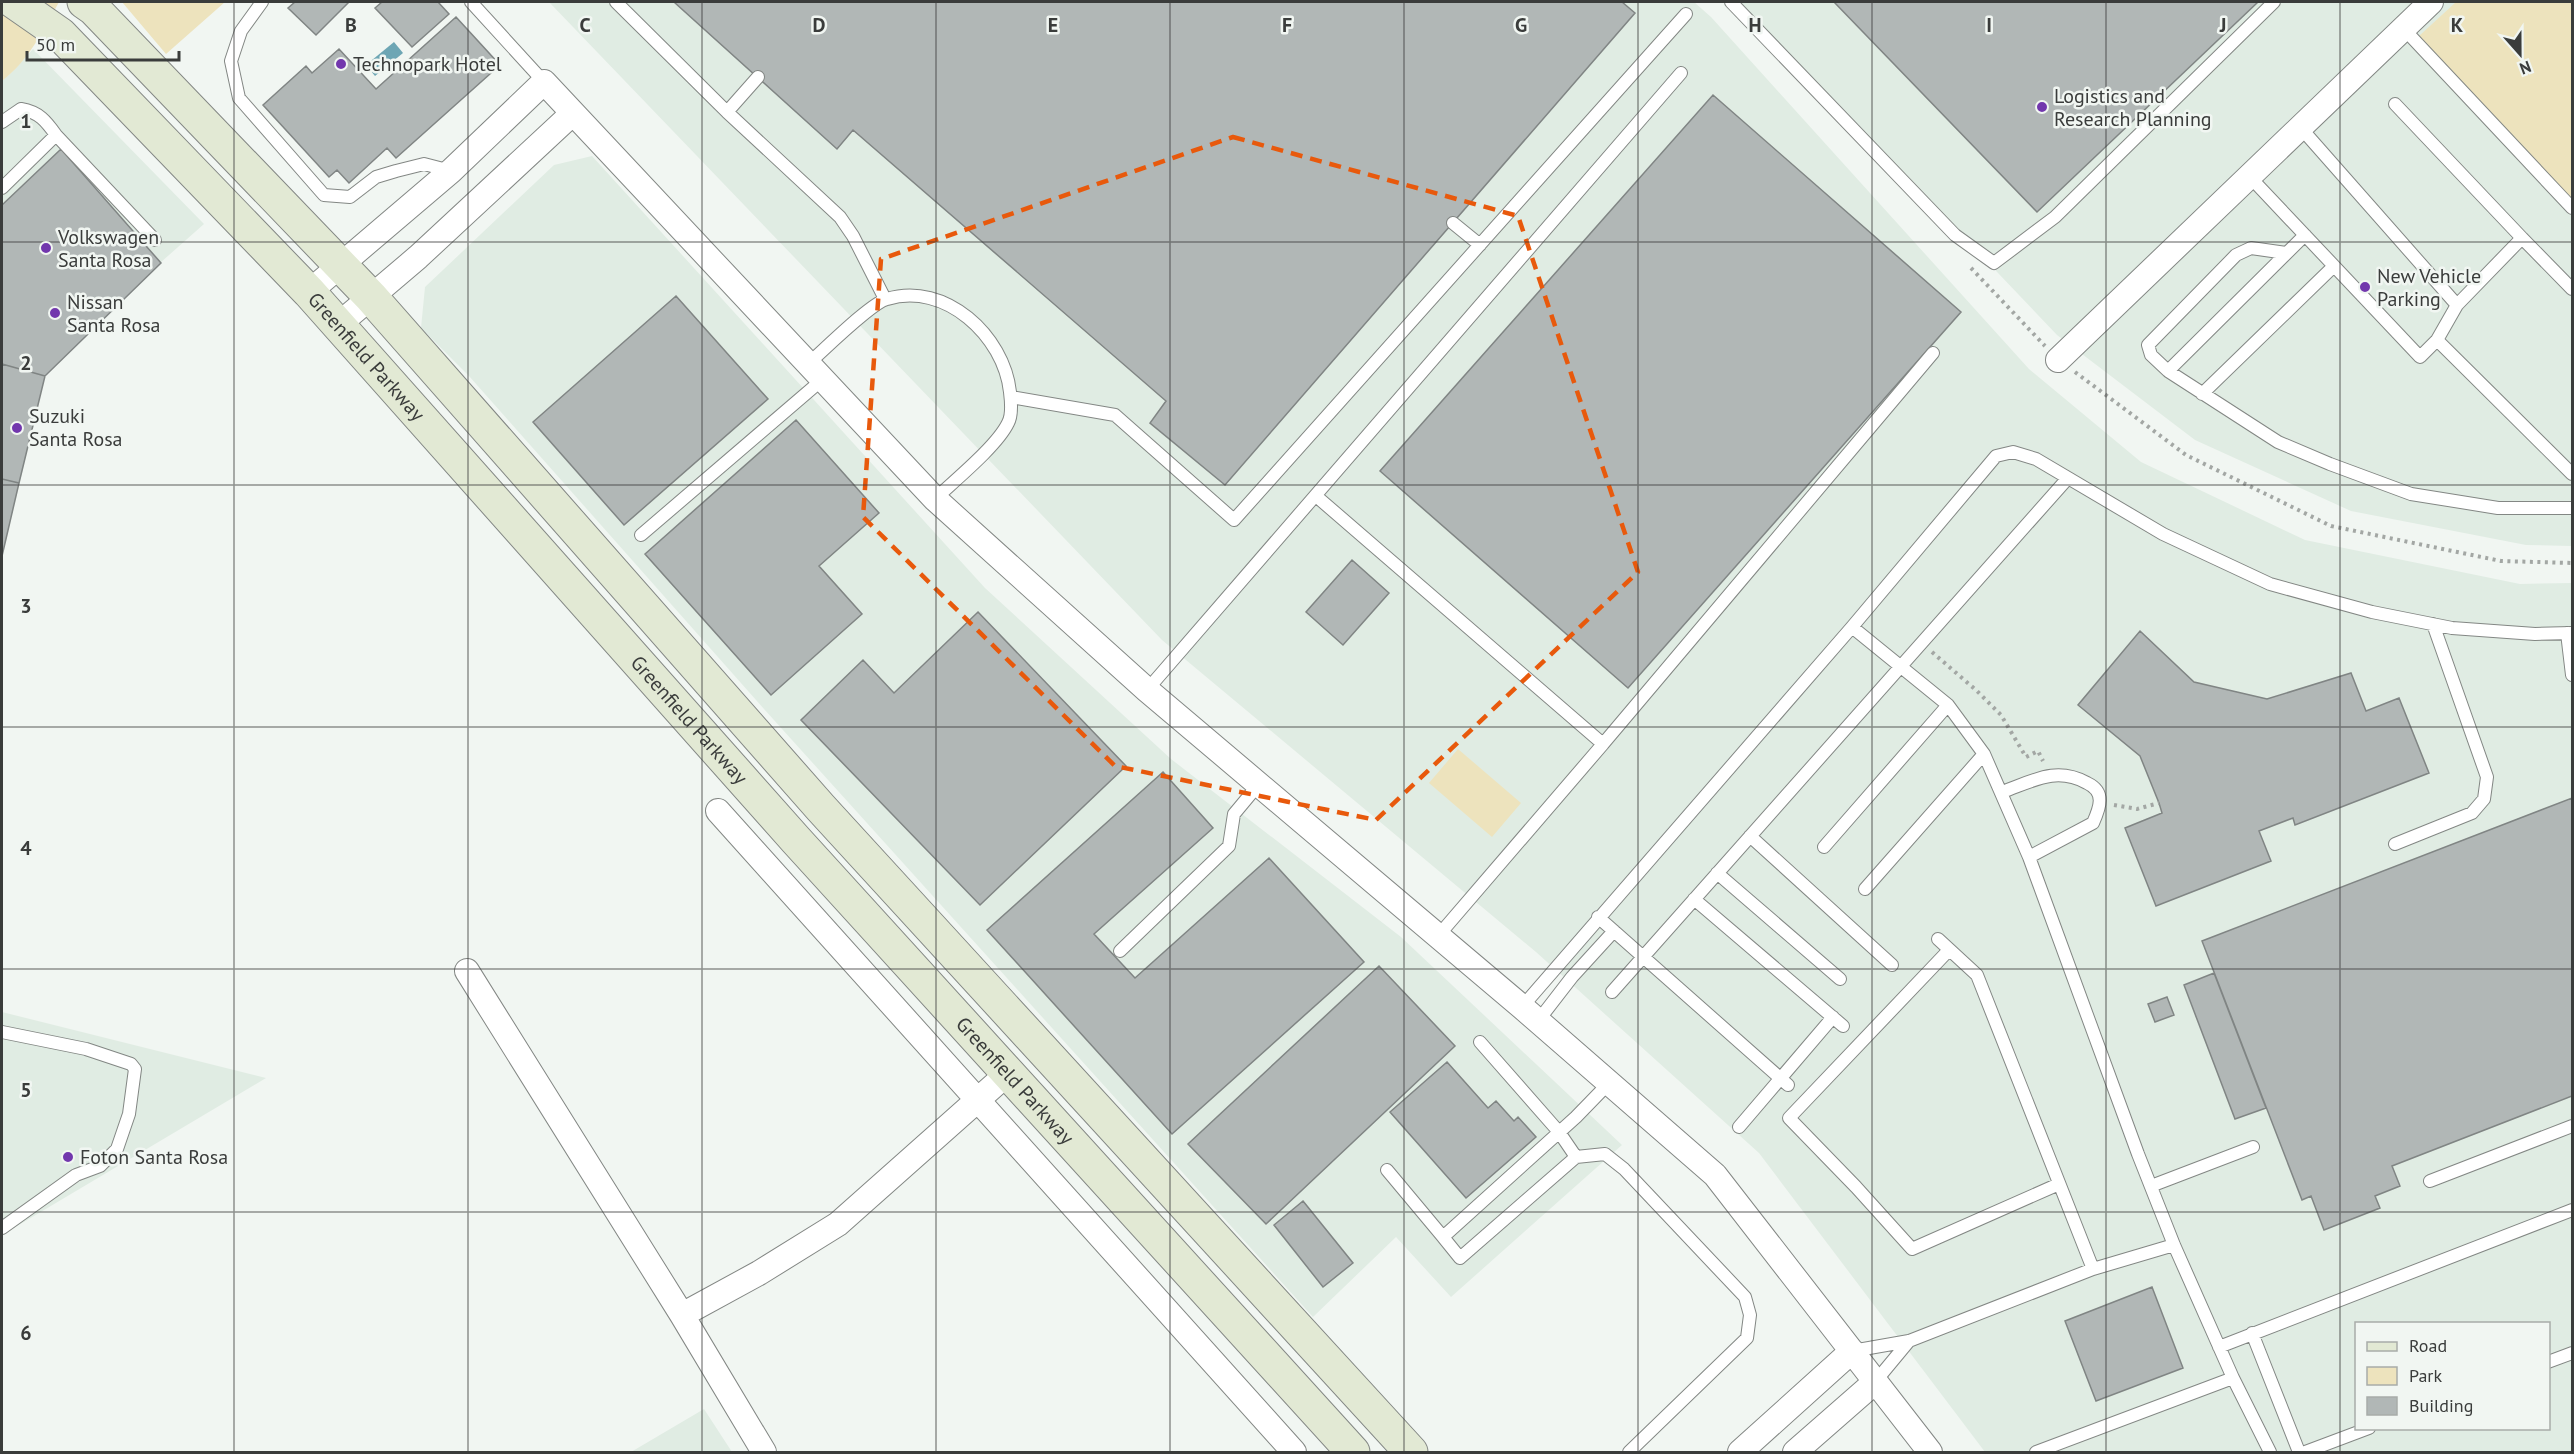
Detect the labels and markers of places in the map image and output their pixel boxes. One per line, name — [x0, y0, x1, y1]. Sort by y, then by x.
place label: Technopark Hotel — [353, 51, 502, 77]
marker: Technopark Hotel — [334, 57, 348, 71]
place label: Logistics and Research Planning — [2054, 83, 2212, 132]
marker: Logistics and Research Planning — [2035, 100, 2049, 114]
place label: Volkswagen Santa Rosa — [57, 224, 159, 273]
marker: Volkswagen Santa Rosa — [39, 241, 53, 255]
place label: New Vehicle Parking — [2377, 263, 2481, 312]
marker: New Vehicle Parking — [2358, 280, 2372, 294]
place label: Nissan Santa Rosa — [67, 289, 161, 338]
marker: Nissan Santa Rosa — [48, 306, 62, 320]
place label: Suzuki Santa Rosa — [29, 403, 123, 452]
marker: Suzuki Santa Rosa — [10, 421, 24, 435]
place label: Foton Santa Rosa — [80, 1144, 228, 1170]
marker: Foton Santa Rosa — [61, 1150, 75, 1164]

